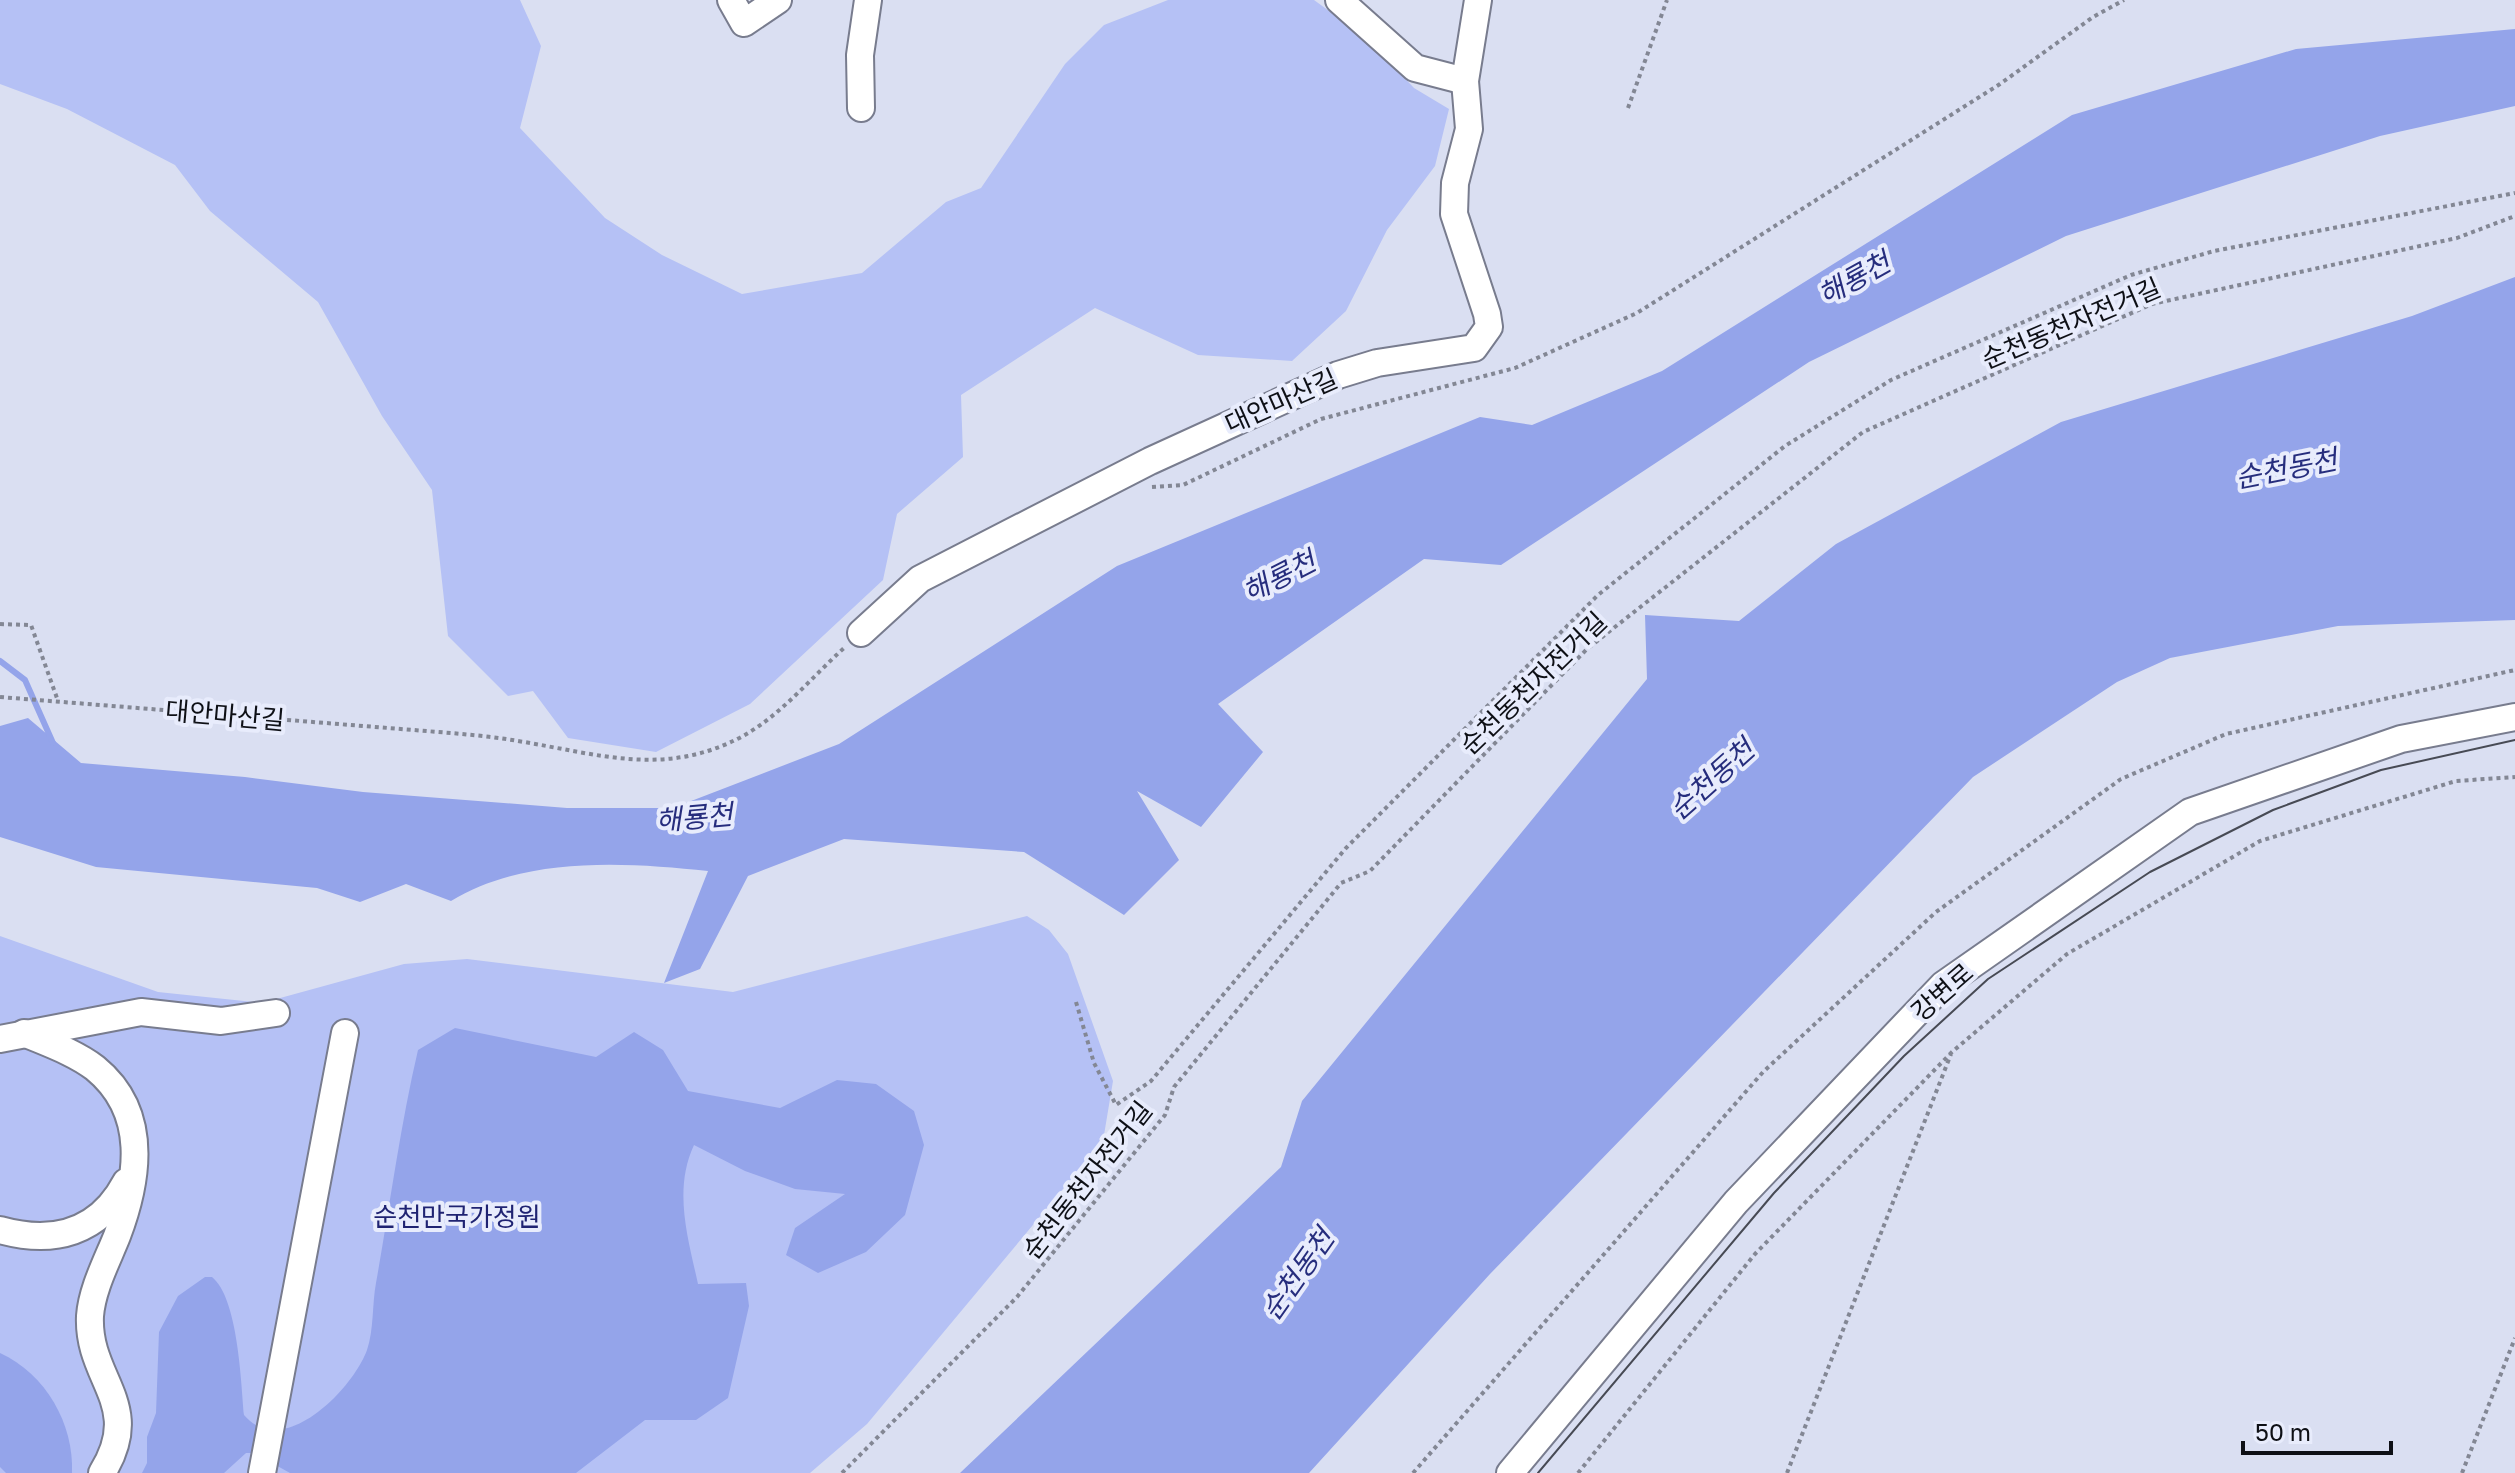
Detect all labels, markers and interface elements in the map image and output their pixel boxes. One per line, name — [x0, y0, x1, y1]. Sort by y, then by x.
water label: 해룡천 — [1812, 243, 1899, 311]
street label: 순천동천자전거길 — [1977, 271, 2165, 375]
street label: 대안마산길 — [1220, 363, 1342, 439]
water label: 순천동천 — [2232, 441, 2343, 494]
water label: 해룡천 — [1237, 542, 1324, 608]
street label: 순천동천자전거길 — [1453, 605, 1613, 761]
street label: 대안마산길 — [164, 694, 286, 736]
water label: 순천동천 — [1662, 730, 1763, 826]
water label: 해룡천 — [654, 797, 737, 837]
street label: 강변로 — [1905, 957, 1979, 1027]
street label: 순천동천자전거길 — [1016, 1095, 1158, 1265]
park label: 순천만국가정원 — [373, 1201, 541, 1232]
water label: 순천동천 — [1254, 1220, 1342, 1326]
scale bar — [2243, 1405, 2391, 1455]
text: 50 m — [2255, 1417, 2311, 1446]

